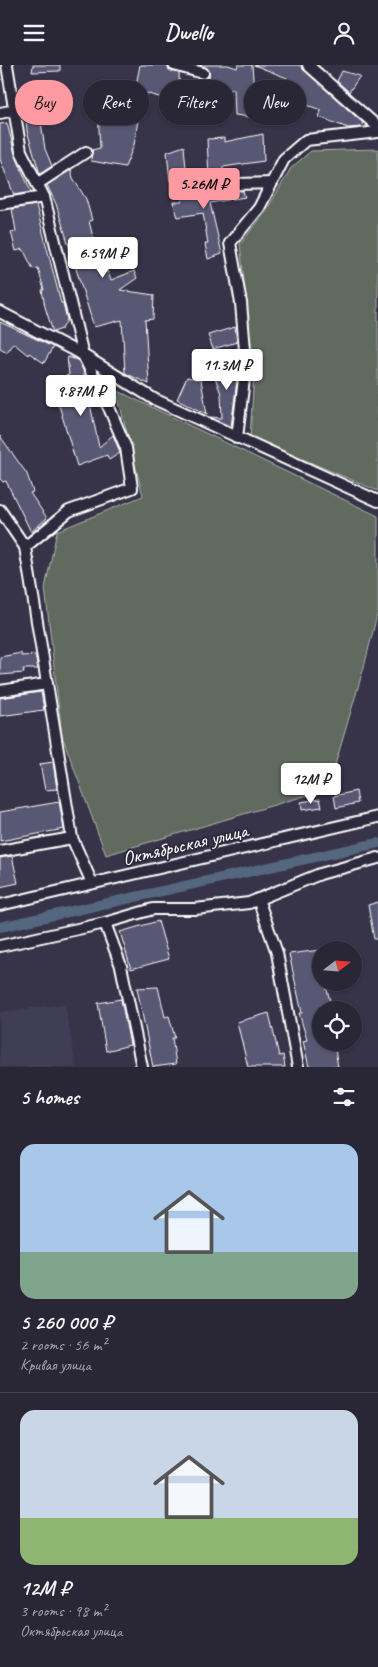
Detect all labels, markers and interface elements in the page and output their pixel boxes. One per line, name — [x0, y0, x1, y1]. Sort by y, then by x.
icon: menu — [20, 19, 48, 47]
text: Dwello — [165, 19, 213, 47]
icon: person — [330, 19, 358, 47]
chip: Buy — [15, 80, 73, 125]
chip: Rent — [83, 80, 149, 125]
chip: Filters — [159, 80, 234, 125]
chip: New — [244, 80, 306, 125]
pin: 5.26M ₽ — [158, 167, 250, 210]
text: 5.26M ₽ — [180, 174, 228, 194]
pin: 6.59M ₽ — [57, 237, 149, 279]
text: 6.59M ₽ — [79, 243, 127, 263]
pin: 11.3M ₽ — [181, 349, 273, 391]
text: 11.3M ₽ — [203, 355, 251, 375]
pin: 9.87M ₽ — [35, 375, 127, 417]
text: 9.87M ₽ — [57, 381, 105, 401]
pin: 12M ₽ — [276, 763, 346, 805]
text: 12M ₽ — [292, 769, 330, 789]
street label: Октябрьская улица — [120, 818, 252, 871]
north arrow — [312, 941, 362, 991]
map controls — [312, 941, 362, 1051]
button: locate — [312, 1001, 362, 1051]
icon: filters — [330, 1083, 358, 1111]
text: 5 homes — [20, 1084, 79, 1110]
icon: home — [144, 1177, 234, 1267]
text: 5 260 000 ₽ — [20, 1309, 112, 1335]
text: 2 rooms · 56 m² — [20, 1335, 106, 1355]
text: Кривая улица — [20, 1355, 91, 1375]
icon: home — [144, 1442, 234, 1532]
text: 12M ₽ — [20, 1575, 70, 1601]
text: 3 rooms · 98 m² — [20, 1601, 106, 1621]
text: Октябрьская улица — [20, 1621, 122, 1641]

